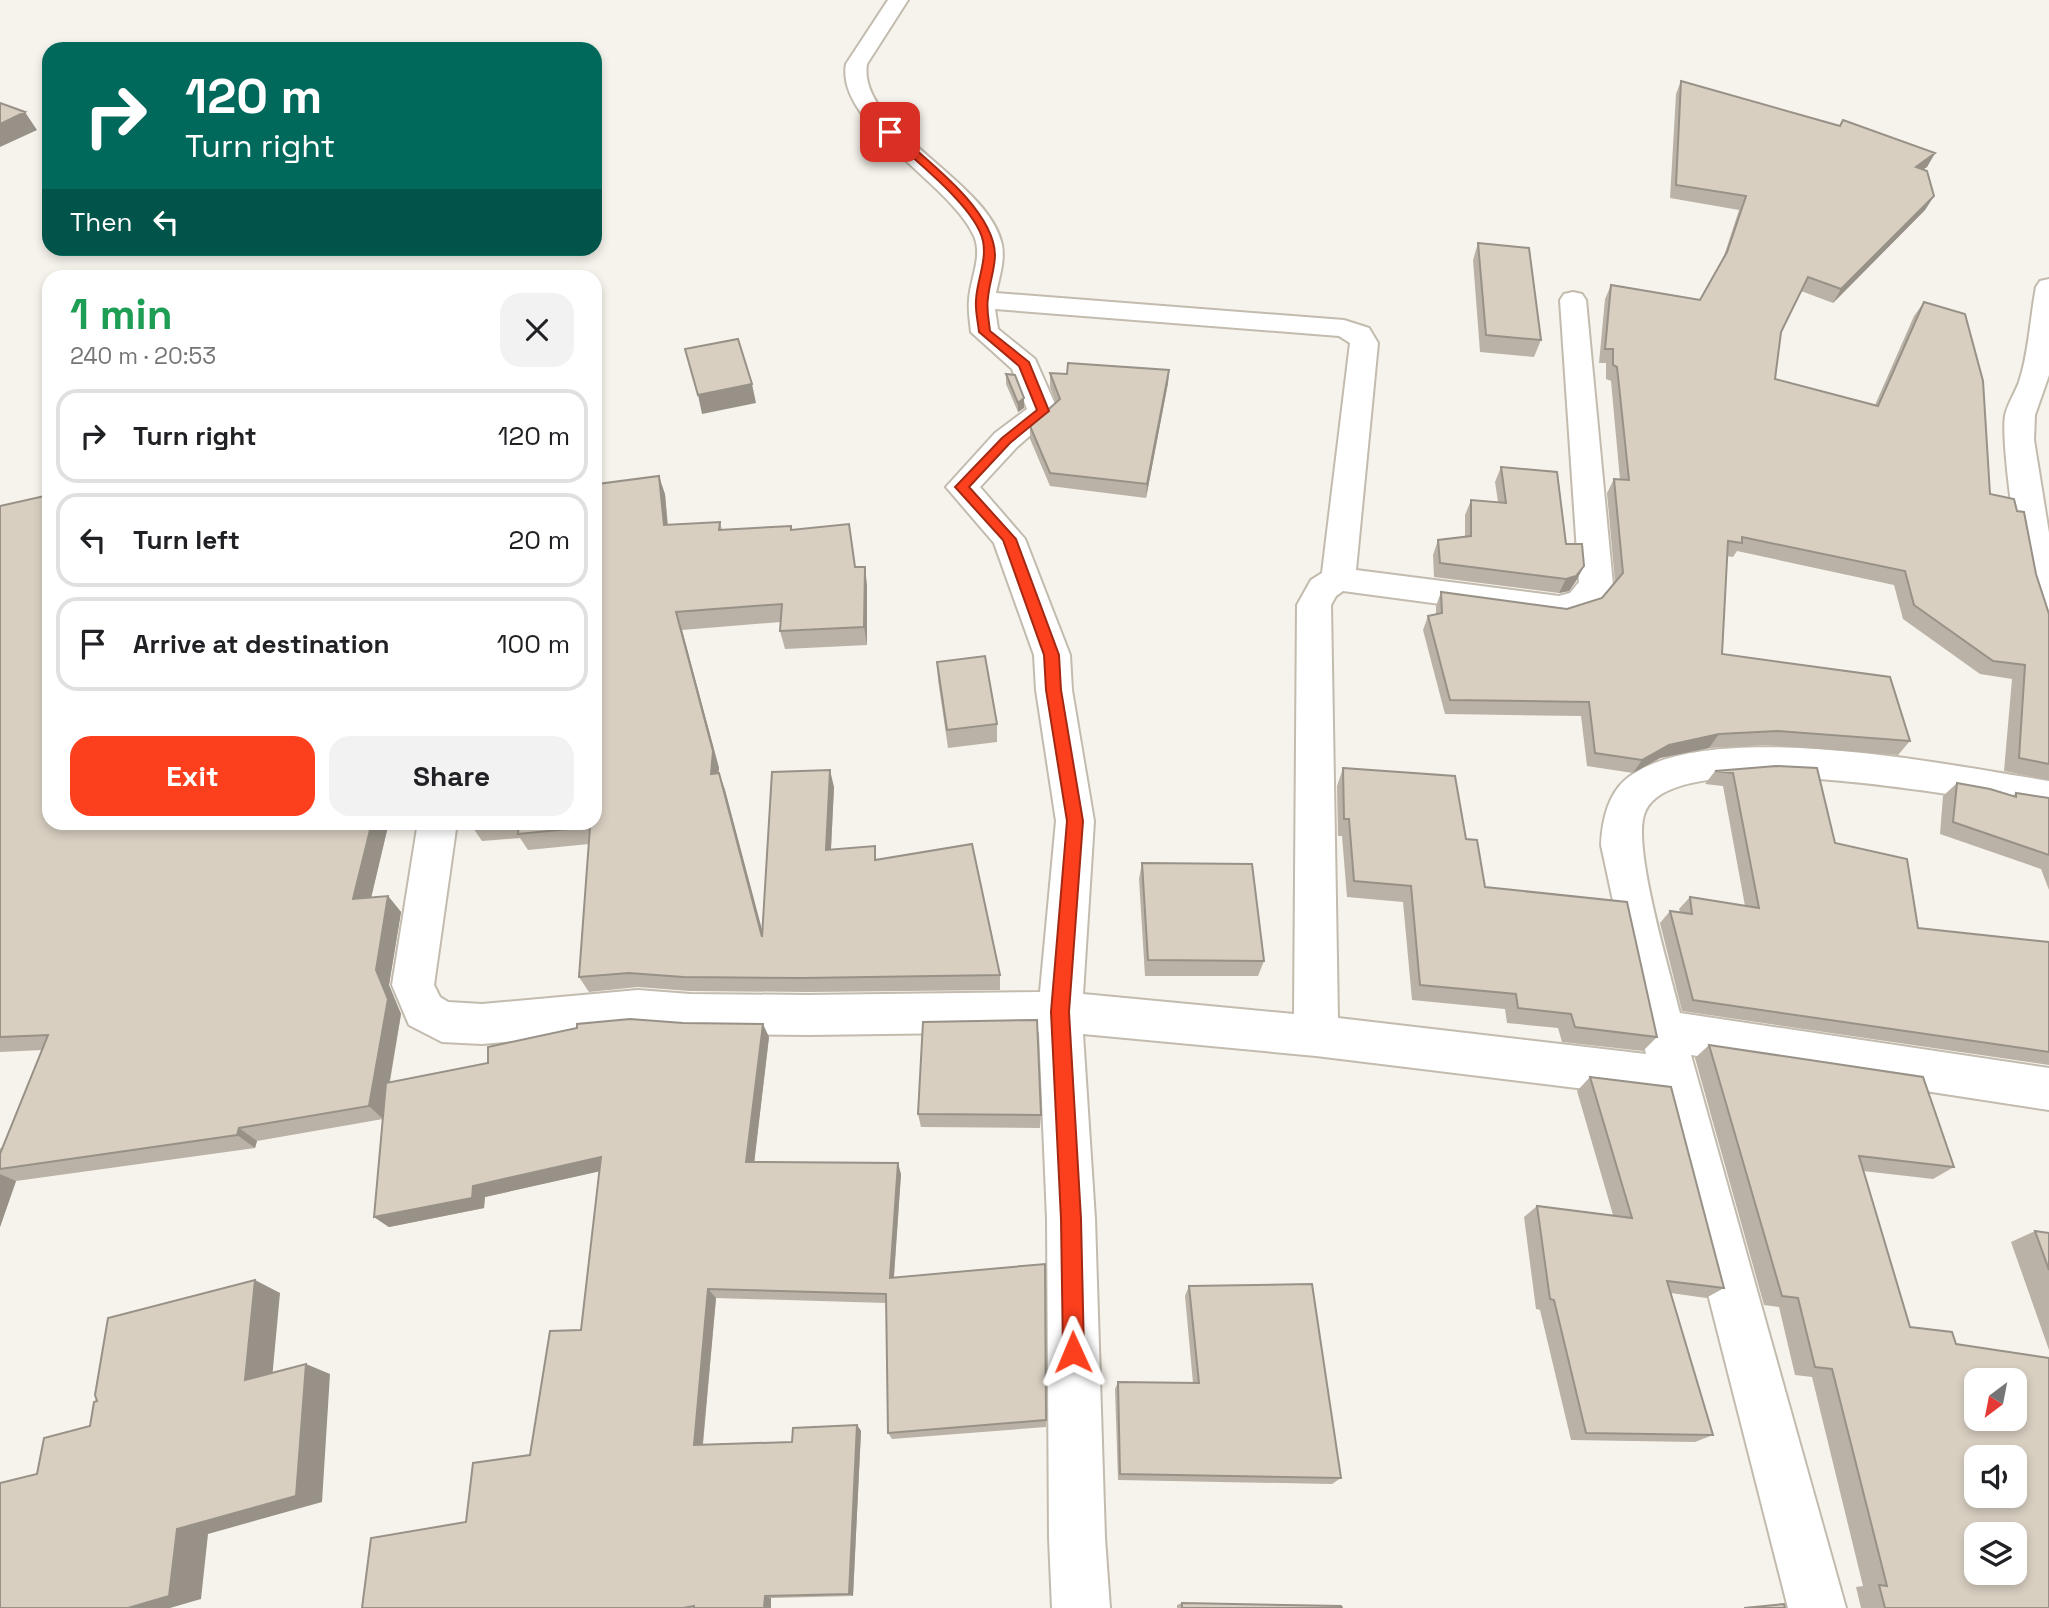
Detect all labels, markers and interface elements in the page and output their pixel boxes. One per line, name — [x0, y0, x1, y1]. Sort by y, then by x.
text: 120 m — [185, 65, 322, 127]
icon: right — [70, 70, 161, 161]
pin — [860, 102, 920, 162]
icon: arrive — [871, 113, 909, 151]
text: Turn right — [185, 126, 335, 166]
icon: left — [147, 203, 185, 241]
text: Then — [70, 205, 133, 239]
text: 1 min — [70, 288, 173, 341]
button: close — [500, 293, 574, 367]
text: 240 m · 20:53 — [70, 341, 216, 371]
icon: right — [74, 417, 112, 455]
text: Turn right — [133, 419, 257, 453]
text: 120 m — [498, 419, 570, 453]
icon: left — [74, 521, 112, 559]
text: Turn left — [133, 523, 240, 557]
text: 20 m — [509, 523, 570, 557]
icon: arrive — [74, 625, 112, 663]
text: Arrive at destination — [133, 627, 390, 661]
text: 100 m — [497, 627, 570, 661]
button: Exit — [70, 736, 315, 816]
button: Share — [329, 736, 574, 816]
position arrow — [1036, 1315, 1110, 1389]
north arrow — [1964, 1368, 2026, 1432]
map controls — [1964, 1368, 2027, 1585]
button: sound — [1964, 1445, 2027, 1508]
button: layers — [1964, 1522, 2027, 1585]

